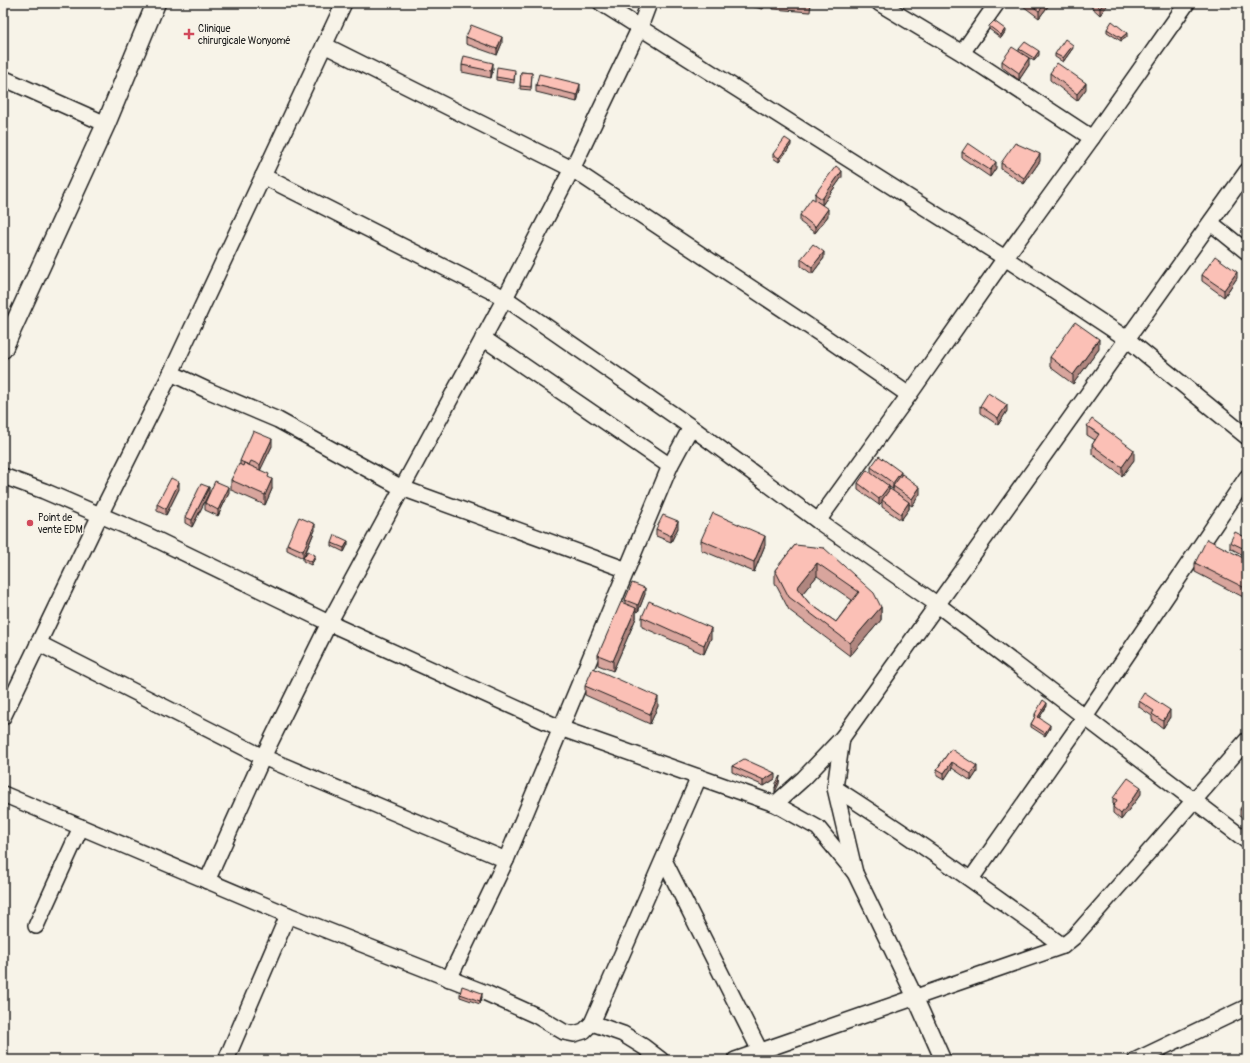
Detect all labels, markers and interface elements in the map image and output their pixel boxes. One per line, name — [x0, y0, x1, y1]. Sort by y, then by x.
place label: Clinique chirurgicale Wonyomé — [198, 23, 291, 47]
marker: Clinique chirurgicale Wonyomé — [183, 28, 195, 40]
place label: Point de vente EDM — [37, 512, 83, 536]
marker: Point de vente EDM — [25, 518, 35, 528]

